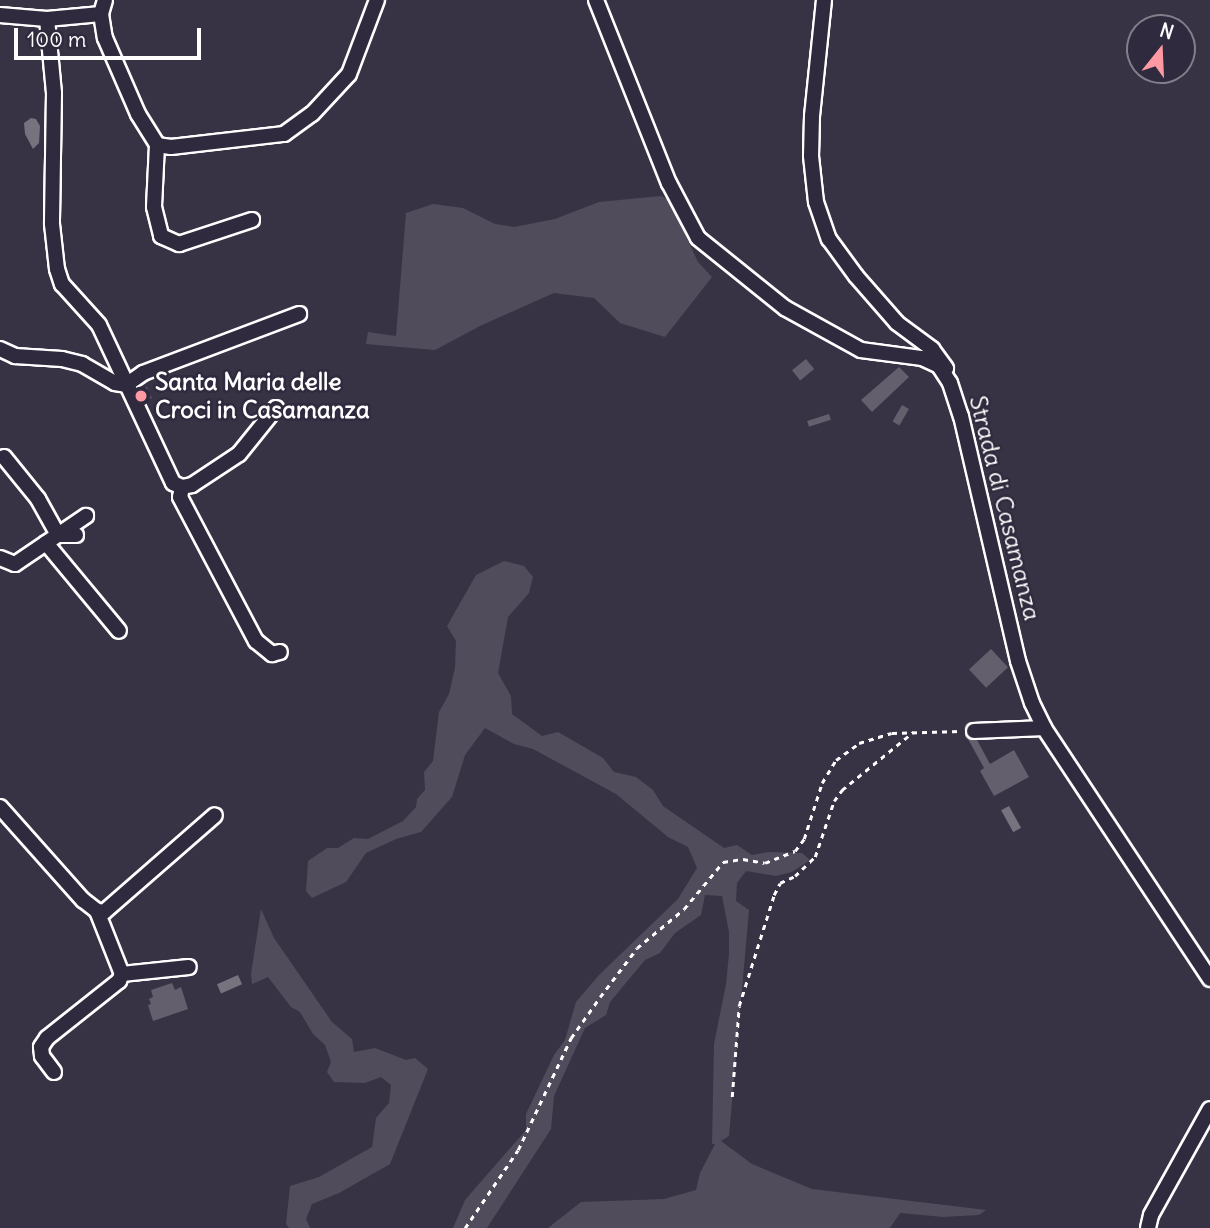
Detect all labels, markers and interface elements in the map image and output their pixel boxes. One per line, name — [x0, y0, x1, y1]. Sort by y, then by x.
scale bar — [18, 14, 205, 58]
north arrow — [1126, 14, 1196, 84]
text: N — [1157, 17, 1177, 44]
text: 100 m — [27, 26, 86, 53]
place label: Santa Maria delle Croci in Casamanza — [155, 368, 370, 424]
marker: Santa Maria delle Croci in Casamanza — [133, 388, 149, 404]
street label: Strada di Casamanza — [963, 393, 1047, 623]

